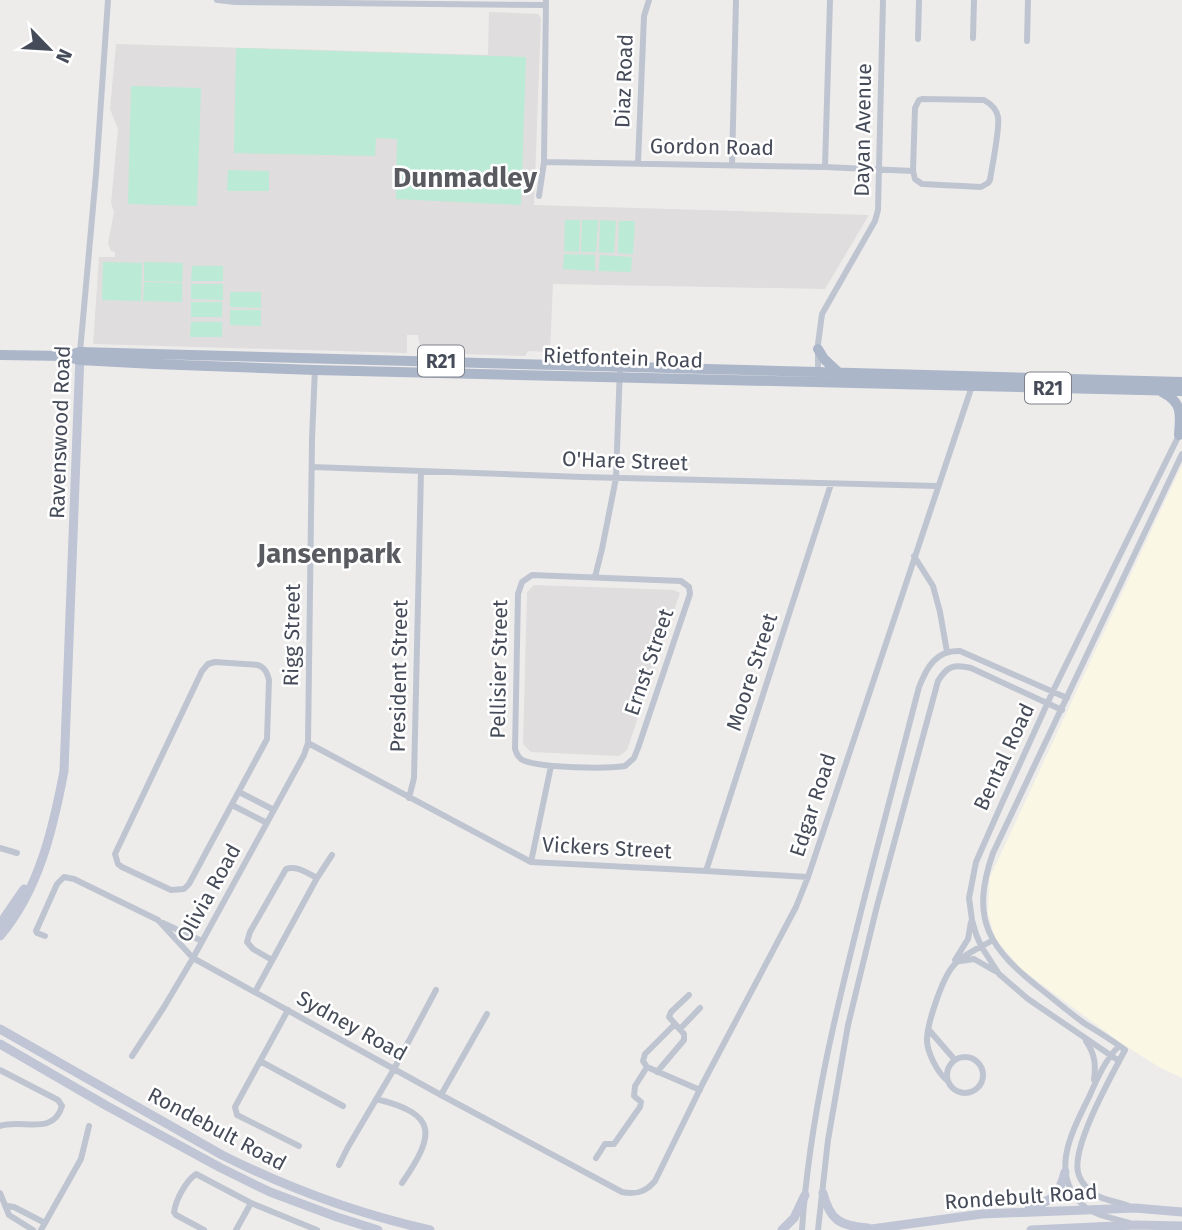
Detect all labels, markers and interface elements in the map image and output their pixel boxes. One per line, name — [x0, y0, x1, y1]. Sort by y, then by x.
north arrow — [14, 14, 84, 84]
street label: Diaz Road — [609, 34, 639, 128]
text: N — [51, 45, 77, 67]
street label: Dayan Avenue — [849, 63, 877, 197]
street label: Gordon Road — [650, 133, 774, 161]
district label: Dunmadley — [393, 161, 538, 194]
street label: Rietfontein Road — [543, 342, 703, 374]
street label: Ravenswood Road — [44, 345, 76, 519]
road number: R21 — [418, 346, 464, 376]
road number: R21 — [1025, 372, 1071, 404]
street label: O'Hare Street — [561, 446, 689, 476]
district label: Jansenpark — [256, 537, 402, 570]
street label: Rigg Street — [278, 583, 306, 687]
street label: President Street — [385, 599, 413, 753]
street label: Pellisier Street — [485, 599, 513, 739]
street label: Ernst Street — [619, 605, 680, 719]
street label: Moore Street — [721, 609, 783, 734]
street label: Bental Road — [968, 699, 1040, 815]
street label: Edgar Road — [784, 750, 842, 860]
street label: Vickers Street — [542, 832, 673, 864]
street label: Olivia Road — [171, 839, 247, 947]
street label: Sydney Road — [292, 985, 412, 1067]
street label: Rondebult Road — [143, 1082, 291, 1176]
street label: Rondebult Road — [944, 1179, 1098, 1215]

